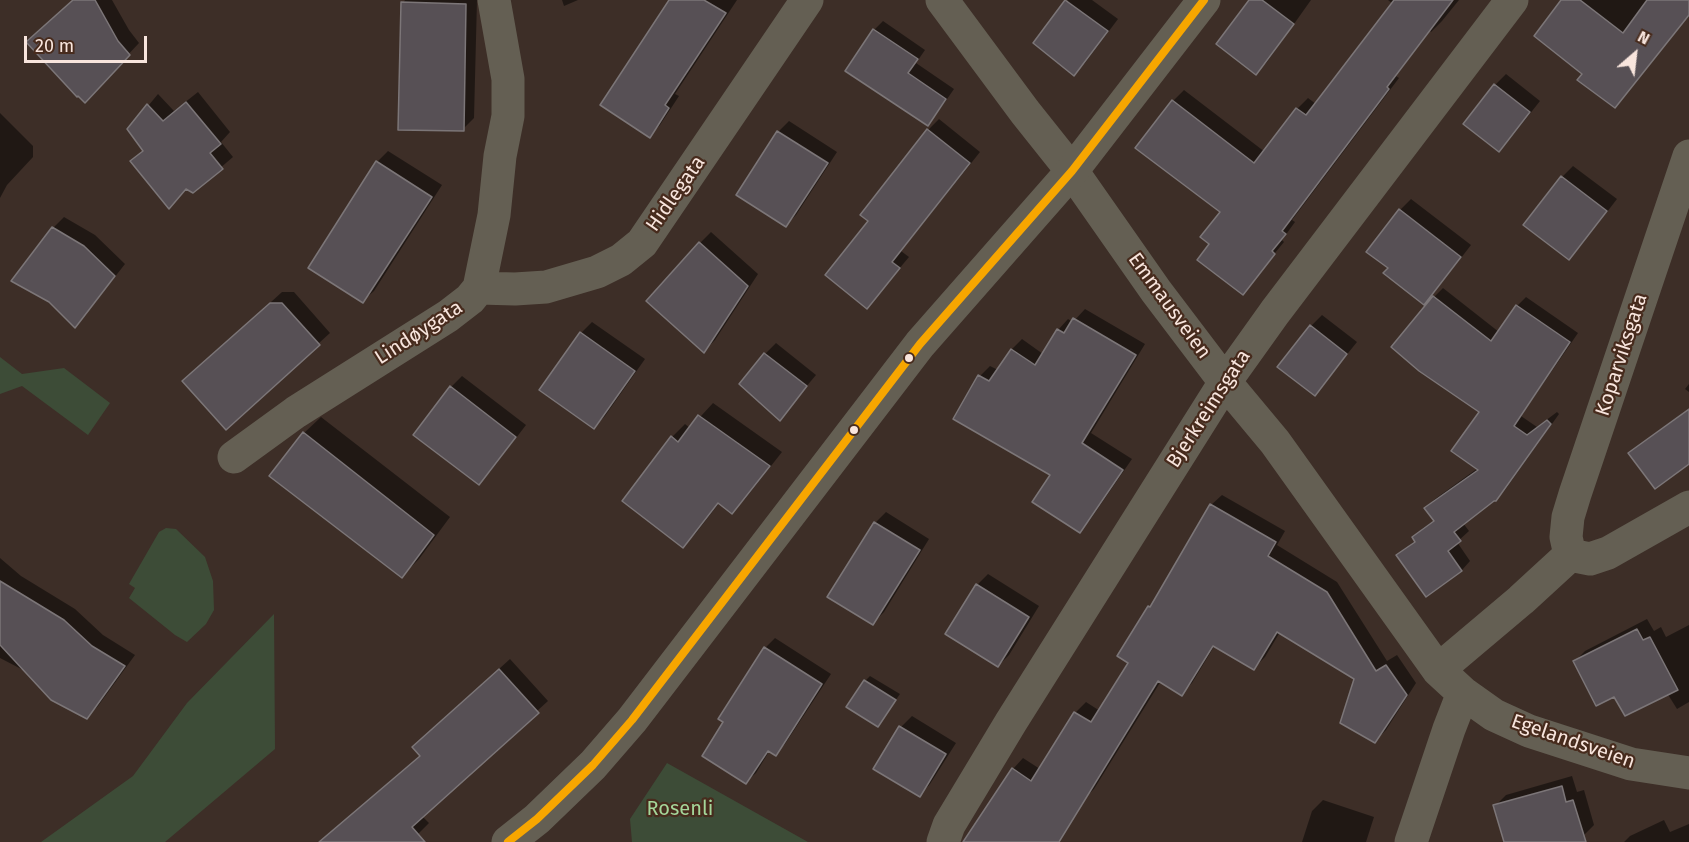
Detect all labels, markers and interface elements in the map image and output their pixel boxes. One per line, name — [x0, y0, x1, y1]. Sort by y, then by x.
scale bar — [27, 24, 150, 62]
north arrow — [1605, 24, 1665, 84]
text: N — [1635, 27, 1653, 49]
text: 20 m — [35, 35, 74, 57]
street label: Hidlegata — [641, 152, 711, 236]
street label: Emmausveien — [1122, 248, 1216, 364]
street label: Koparviksgata — [1591, 291, 1653, 419]
street label: Lindøygata — [371, 296, 467, 370]
street label: Bjerkreimsgata — [1162, 346, 1256, 472]
unlabelled marker — [903, 352, 915, 364]
unlabelled marker — [848, 424, 860, 436]
street label: Egelandsveien — [1508, 710, 1638, 774]
park label: Rosenli — [647, 797, 713, 821]

